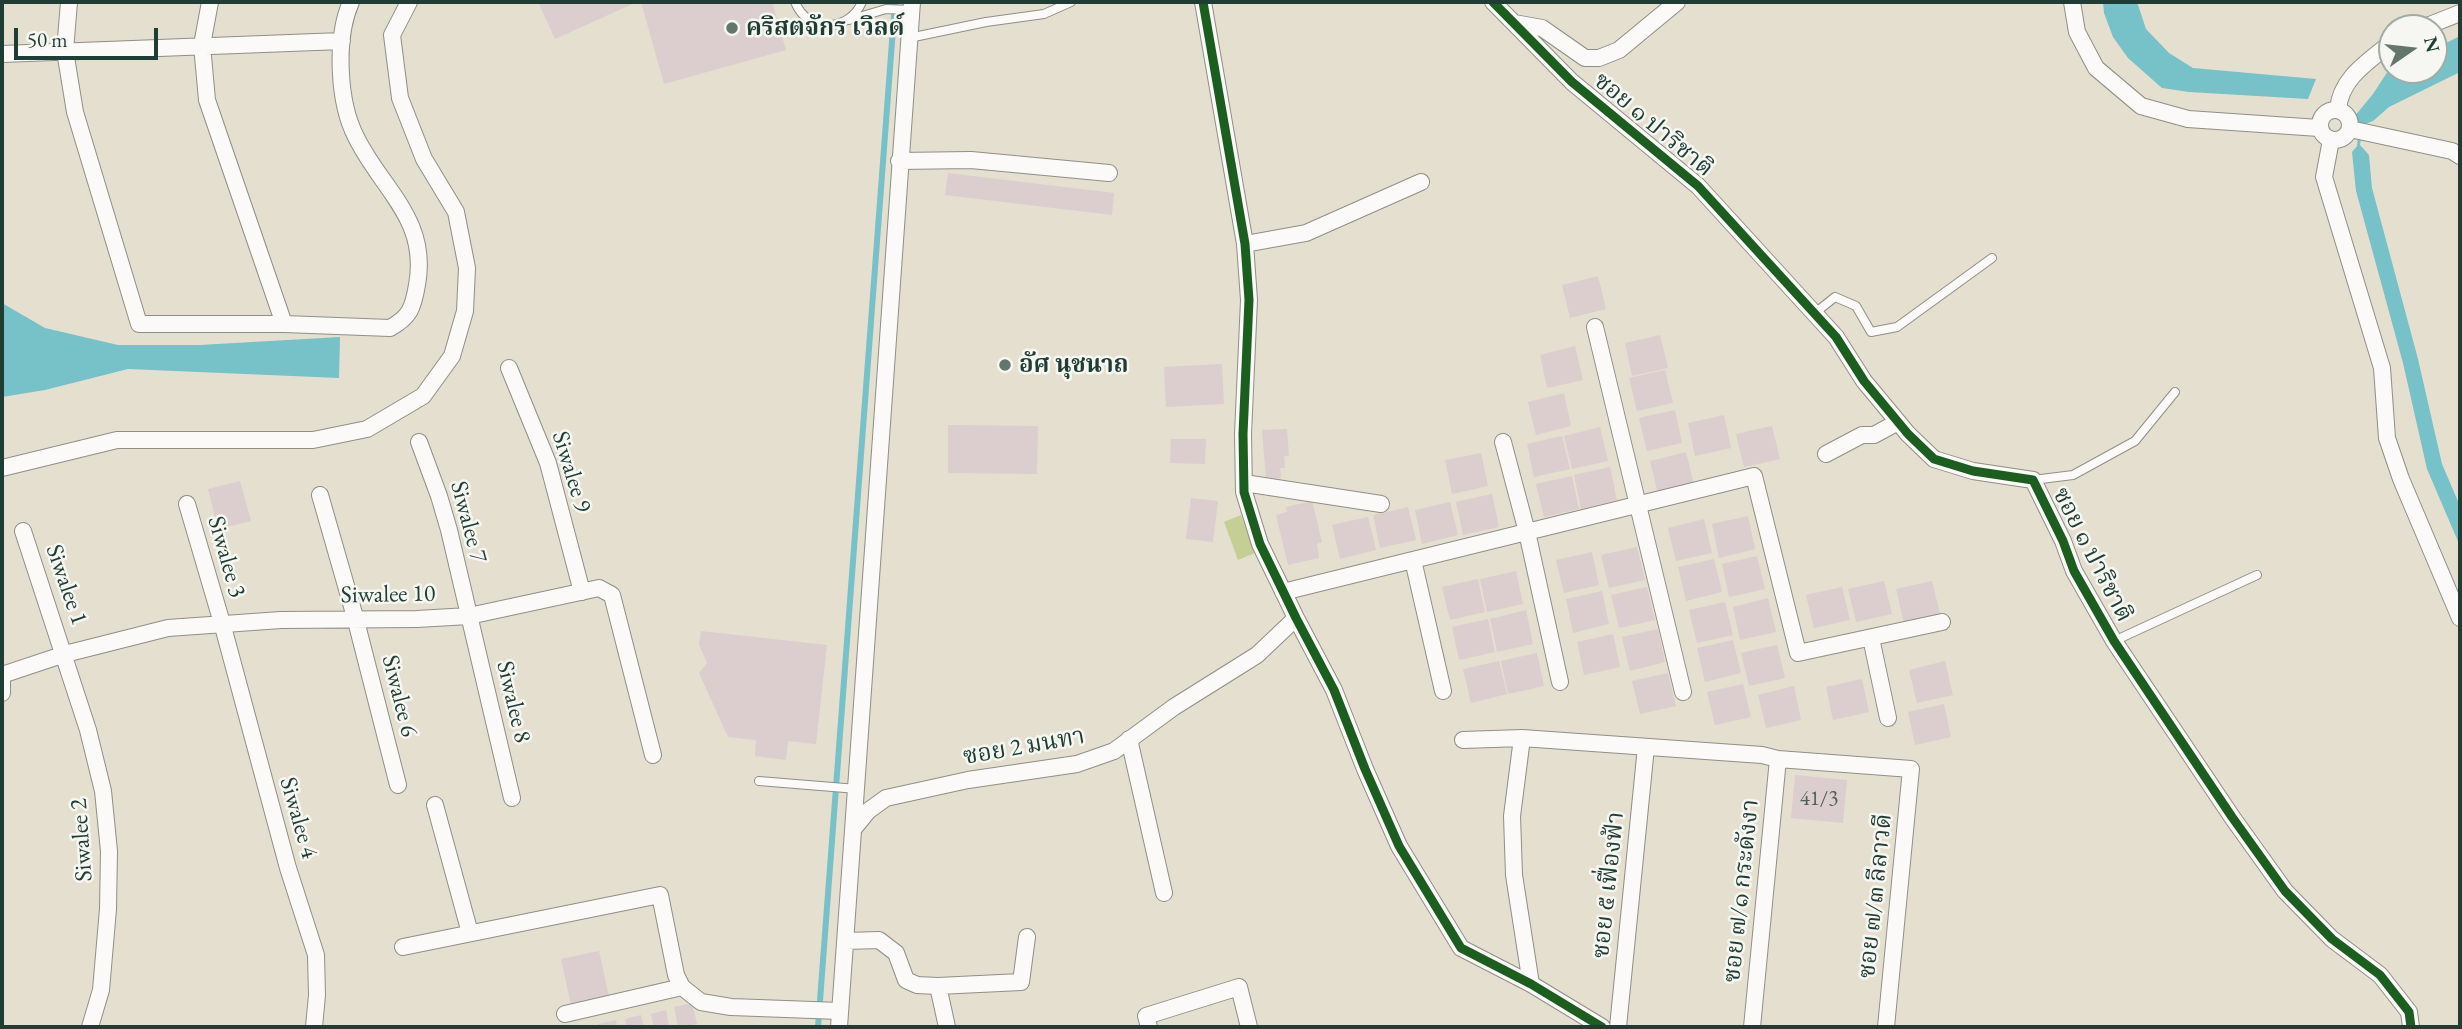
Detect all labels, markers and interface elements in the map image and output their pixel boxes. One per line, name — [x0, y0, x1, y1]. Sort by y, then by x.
scale bar — [18, 14, 161, 58]
place label: คริสตจักร เวิลด์ — [746, 14, 904, 42]
north arrow — [2378, 14, 2448, 84]
marker: คริสตจักร เวิลด์ — [724, 20, 740, 36]
text: 50 m — [27, 26, 68, 53]
text: N — [2418, 34, 2446, 55]
street label: ซอย ๑ ปาริชาติ — [1587, 67, 1719, 183]
place label: อัศ นุชนาถ — [1019, 351, 1129, 379]
marker: อัศ นุชนาถ — [997, 357, 1013, 373]
street label: Siwalee 9 — [545, 428, 597, 516]
street label: Siwalee 7 — [443, 478, 493, 566]
street label: ซอย ๑ ปาริชาติ — [2046, 483, 2138, 627]
street label: Siwalee 3 — [201, 513, 251, 601]
street label: Siwalee 1 — [39, 541, 93, 629]
street label: Siwalee 10 — [340, 580, 436, 610]
street label: Siwalee 6 — [375, 652, 423, 740]
street label: Siwalee 8 — [490, 658, 536, 746]
street label: ซอย 2 มนทา — [961, 722, 1087, 772]
street label: Siwalee 4 — [273, 774, 323, 862]
house number: 41/3 — [1800, 786, 1838, 812]
street label: Siwalee 2 — [65, 797, 99, 883]
street label: ซอย ๗/๑ กระดังงา — [1718, 798, 1766, 984]
street label: ซอย ๕ เฟื่องฟ้า — [1587, 810, 1631, 960]
street label: ซอย ๗/๓ ลีลาวดี — [1853, 812, 1899, 980]

